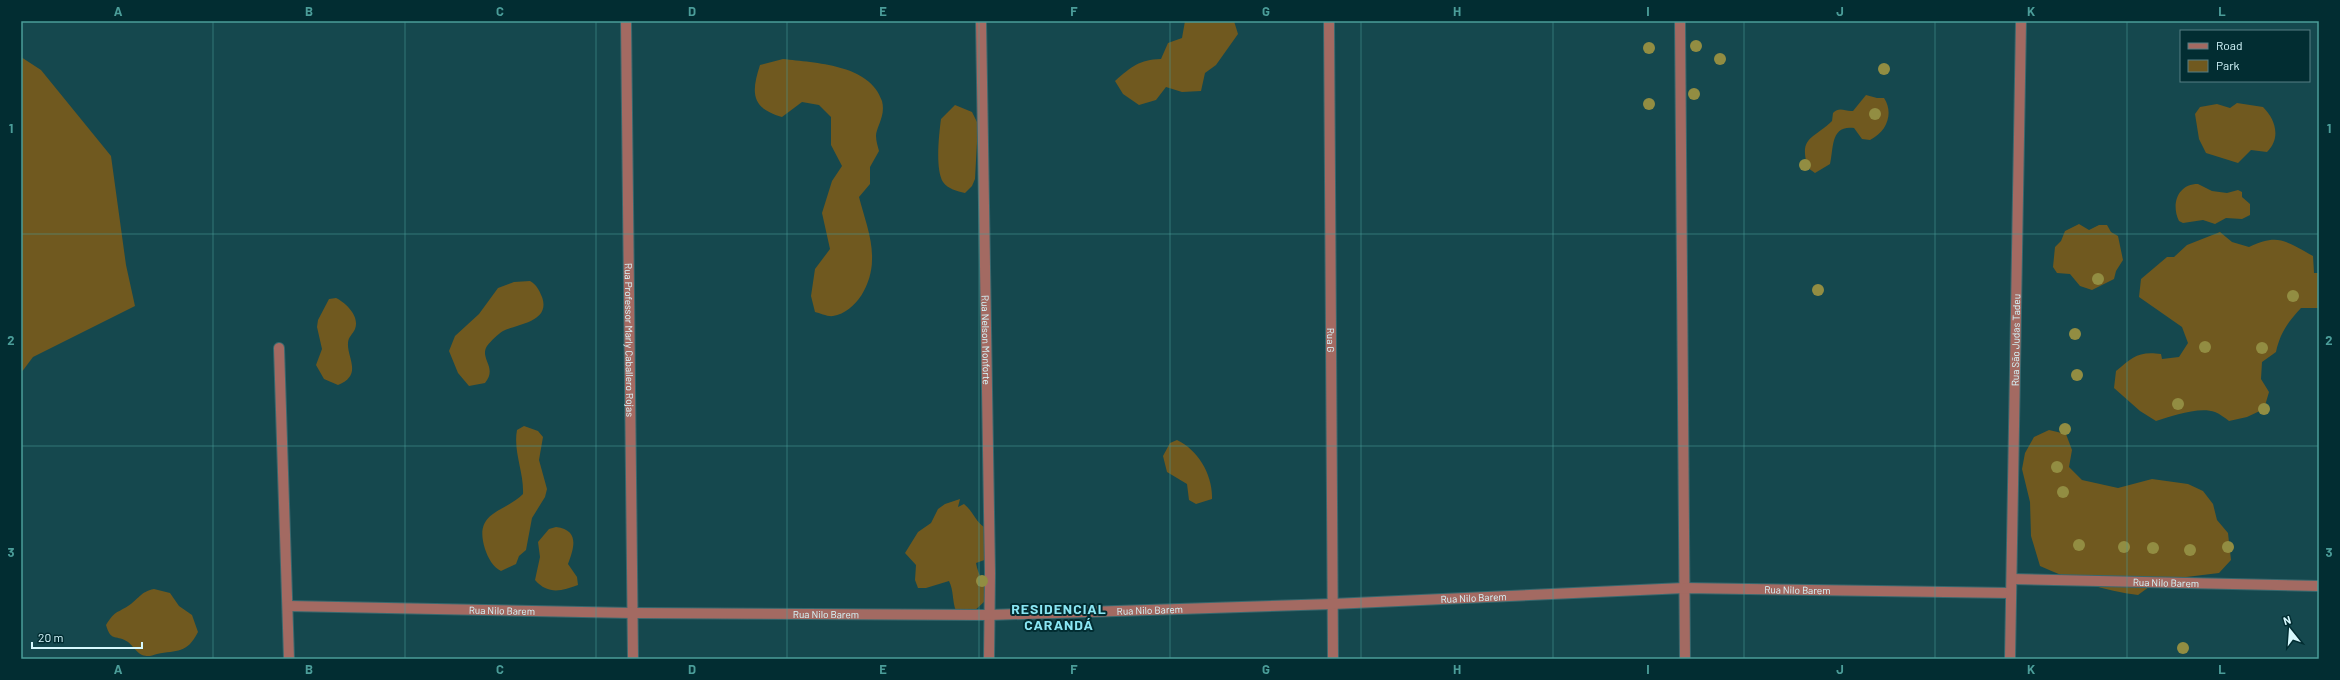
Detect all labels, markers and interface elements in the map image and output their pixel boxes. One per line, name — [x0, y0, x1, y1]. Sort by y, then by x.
text: A — [114, 3, 123, 19]
text: B — [305, 3, 313, 19]
text: C — [496, 3, 504, 19]
text: D — [688, 3, 696, 19]
text: E — [879, 3, 887, 19]
text: F — [1070, 3, 1078, 19]
text: G — [1262, 3, 1270, 19]
text: H — [1453, 3, 1461, 19]
text: I — [1646, 3, 1650, 19]
text: J — [1836, 3, 1844, 19]
text: K — [2027, 3, 2035, 19]
text: L — [2218, 3, 2226, 19]
legend — [2180, 30, 2310, 82]
text: Road — [2216, 38, 2243, 52]
text: Park — [2216, 58, 2240, 72]
text: 1 — [9, 120, 13, 136]
text: 1 — [2327, 120, 2331, 136]
street label: Rua Professor Marly Caballero Rojas — [623, 263, 636, 417]
street label: Rua São Judas Tadeu — [2009, 294, 2022, 386]
street label: Rua Nelson Monforte — [979, 295, 993, 385]
street label: Rua G — [1325, 328, 1337, 352]
text: 2 — [7, 332, 15, 348]
text: 2 — [2325, 332, 2333, 348]
text: 3 — [7, 544, 15, 560]
text: 3 — [2325, 544, 2333, 560]
street label: Rua Nilo Barem — [2133, 576, 2199, 589]
street label: Rua Nilo Barem — [1764, 583, 1831, 596]
street label: Rua Nilo Barem — [1440, 590, 1507, 605]
district label: RESIDENCIAL CARANDÁ — [1011, 600, 1107, 633]
street label: Rua Nilo Barem — [1117, 603, 1183, 617]
street label: Rua Nilo Barem — [469, 604, 535, 617]
street label: Rua Nilo Barem — [793, 608, 859, 620]
north arrow — [2270, 610, 2310, 650]
text: N — [2282, 613, 2292, 627]
scale bar — [32, 624, 142, 650]
text: 20 m — [38, 630, 64, 644]
text: A — [114, 661, 123, 677]
text: B — [305, 661, 313, 677]
text: C — [496, 661, 504, 677]
text: D — [688, 661, 696, 677]
text: E — [879, 661, 887, 677]
text: F — [1070, 661, 1078, 677]
text: G — [1262, 661, 1270, 677]
text: H — [1453, 661, 1461, 677]
text: I — [1646, 661, 1650, 677]
text: J — [1836, 661, 1844, 677]
text: K — [2027, 661, 2035, 677]
text: L — [2218, 661, 2226, 677]

